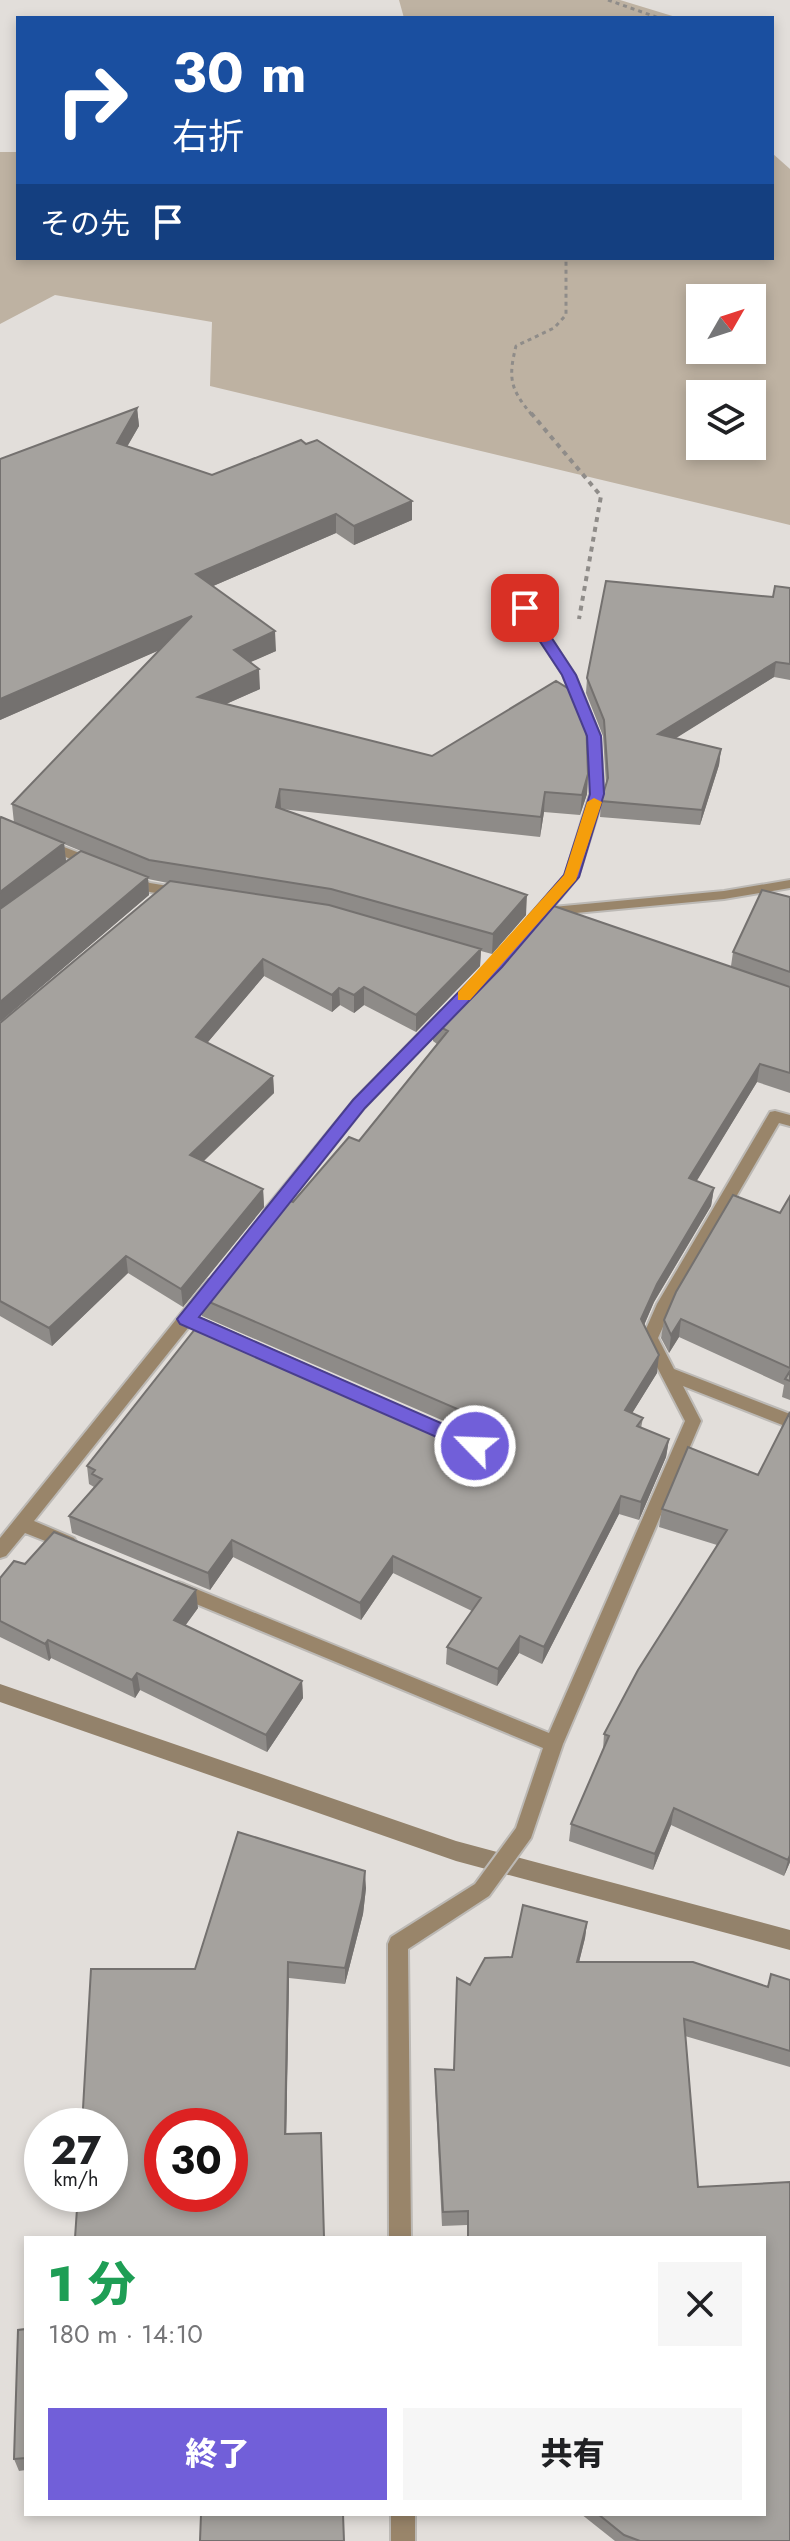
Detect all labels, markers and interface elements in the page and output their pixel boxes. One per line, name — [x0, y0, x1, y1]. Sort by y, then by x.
text: 30 m — [172, 32, 307, 113]
icon: right — [40, 48, 144, 152]
text: 右折 — [172, 110, 244, 162]
icon: arrive — [146, 200, 190, 244]
text: その先 — [40, 202, 130, 245]
north arrow — [686, 284, 766, 364]
map controls — [686, 284, 766, 460]
button: layers — [686, 380, 766, 460]
pin — [491, 574, 559, 642]
icon: arrive — [503, 586, 547, 630]
position arrow — [433, 1404, 517, 1488]
speed limit sign: 30 — [144, 2108, 248, 2212]
text: 27 — [51, 2121, 101, 2179]
text: km/h — [53, 2165, 99, 2194]
text: 1 分 — [48, 2250, 136, 2319]
button: close — [658, 2262, 742, 2346]
text: 180 m · 14:10 — [48, 2315, 203, 2353]
button: 終了 — [48, 2408, 387, 2500]
button: 共有 — [403, 2408, 742, 2500]

